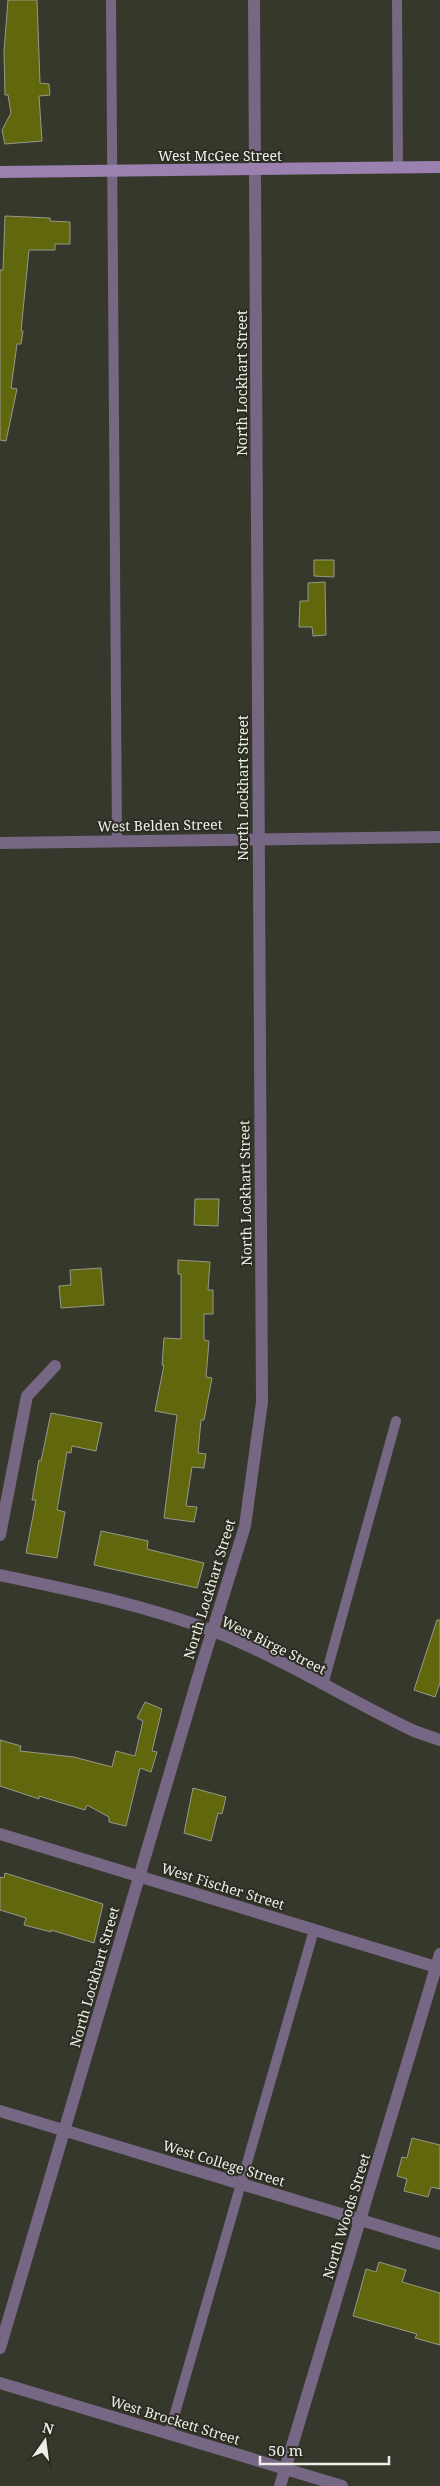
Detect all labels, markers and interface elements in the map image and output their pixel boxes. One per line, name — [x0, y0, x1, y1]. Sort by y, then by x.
street label: West McGee Street — [158, 146, 282, 165]
street label: North Lockhart Street — [232, 310, 251, 456]
street label: North Lockhart Street — [233, 715, 252, 861]
street label: West Belden Street — [97, 814, 223, 836]
street label: North Lockhart Street — [234, 1120, 256, 1266]
street label: North Lockhart Street — [179, 1517, 239, 1661]
street label: West Birge Street — [219, 1611, 330, 1679]
street label: West Fischer Street — [159, 1858, 287, 1914]
street label: North Lockhart Street — [65, 1904, 123, 2050]
street label: West College Street — [161, 2135, 287, 2191]
street label: North Woods Street — [318, 2151, 374, 2281]
street label: West Brockett Street — [108, 2391, 242, 2449]
north arrow — [20, 2416, 70, 2466]
text: N — [41, 2417, 56, 2438]
scale bar — [260, 2434, 389, 2466]
text: 50 m — [268, 2440, 303, 2460]

